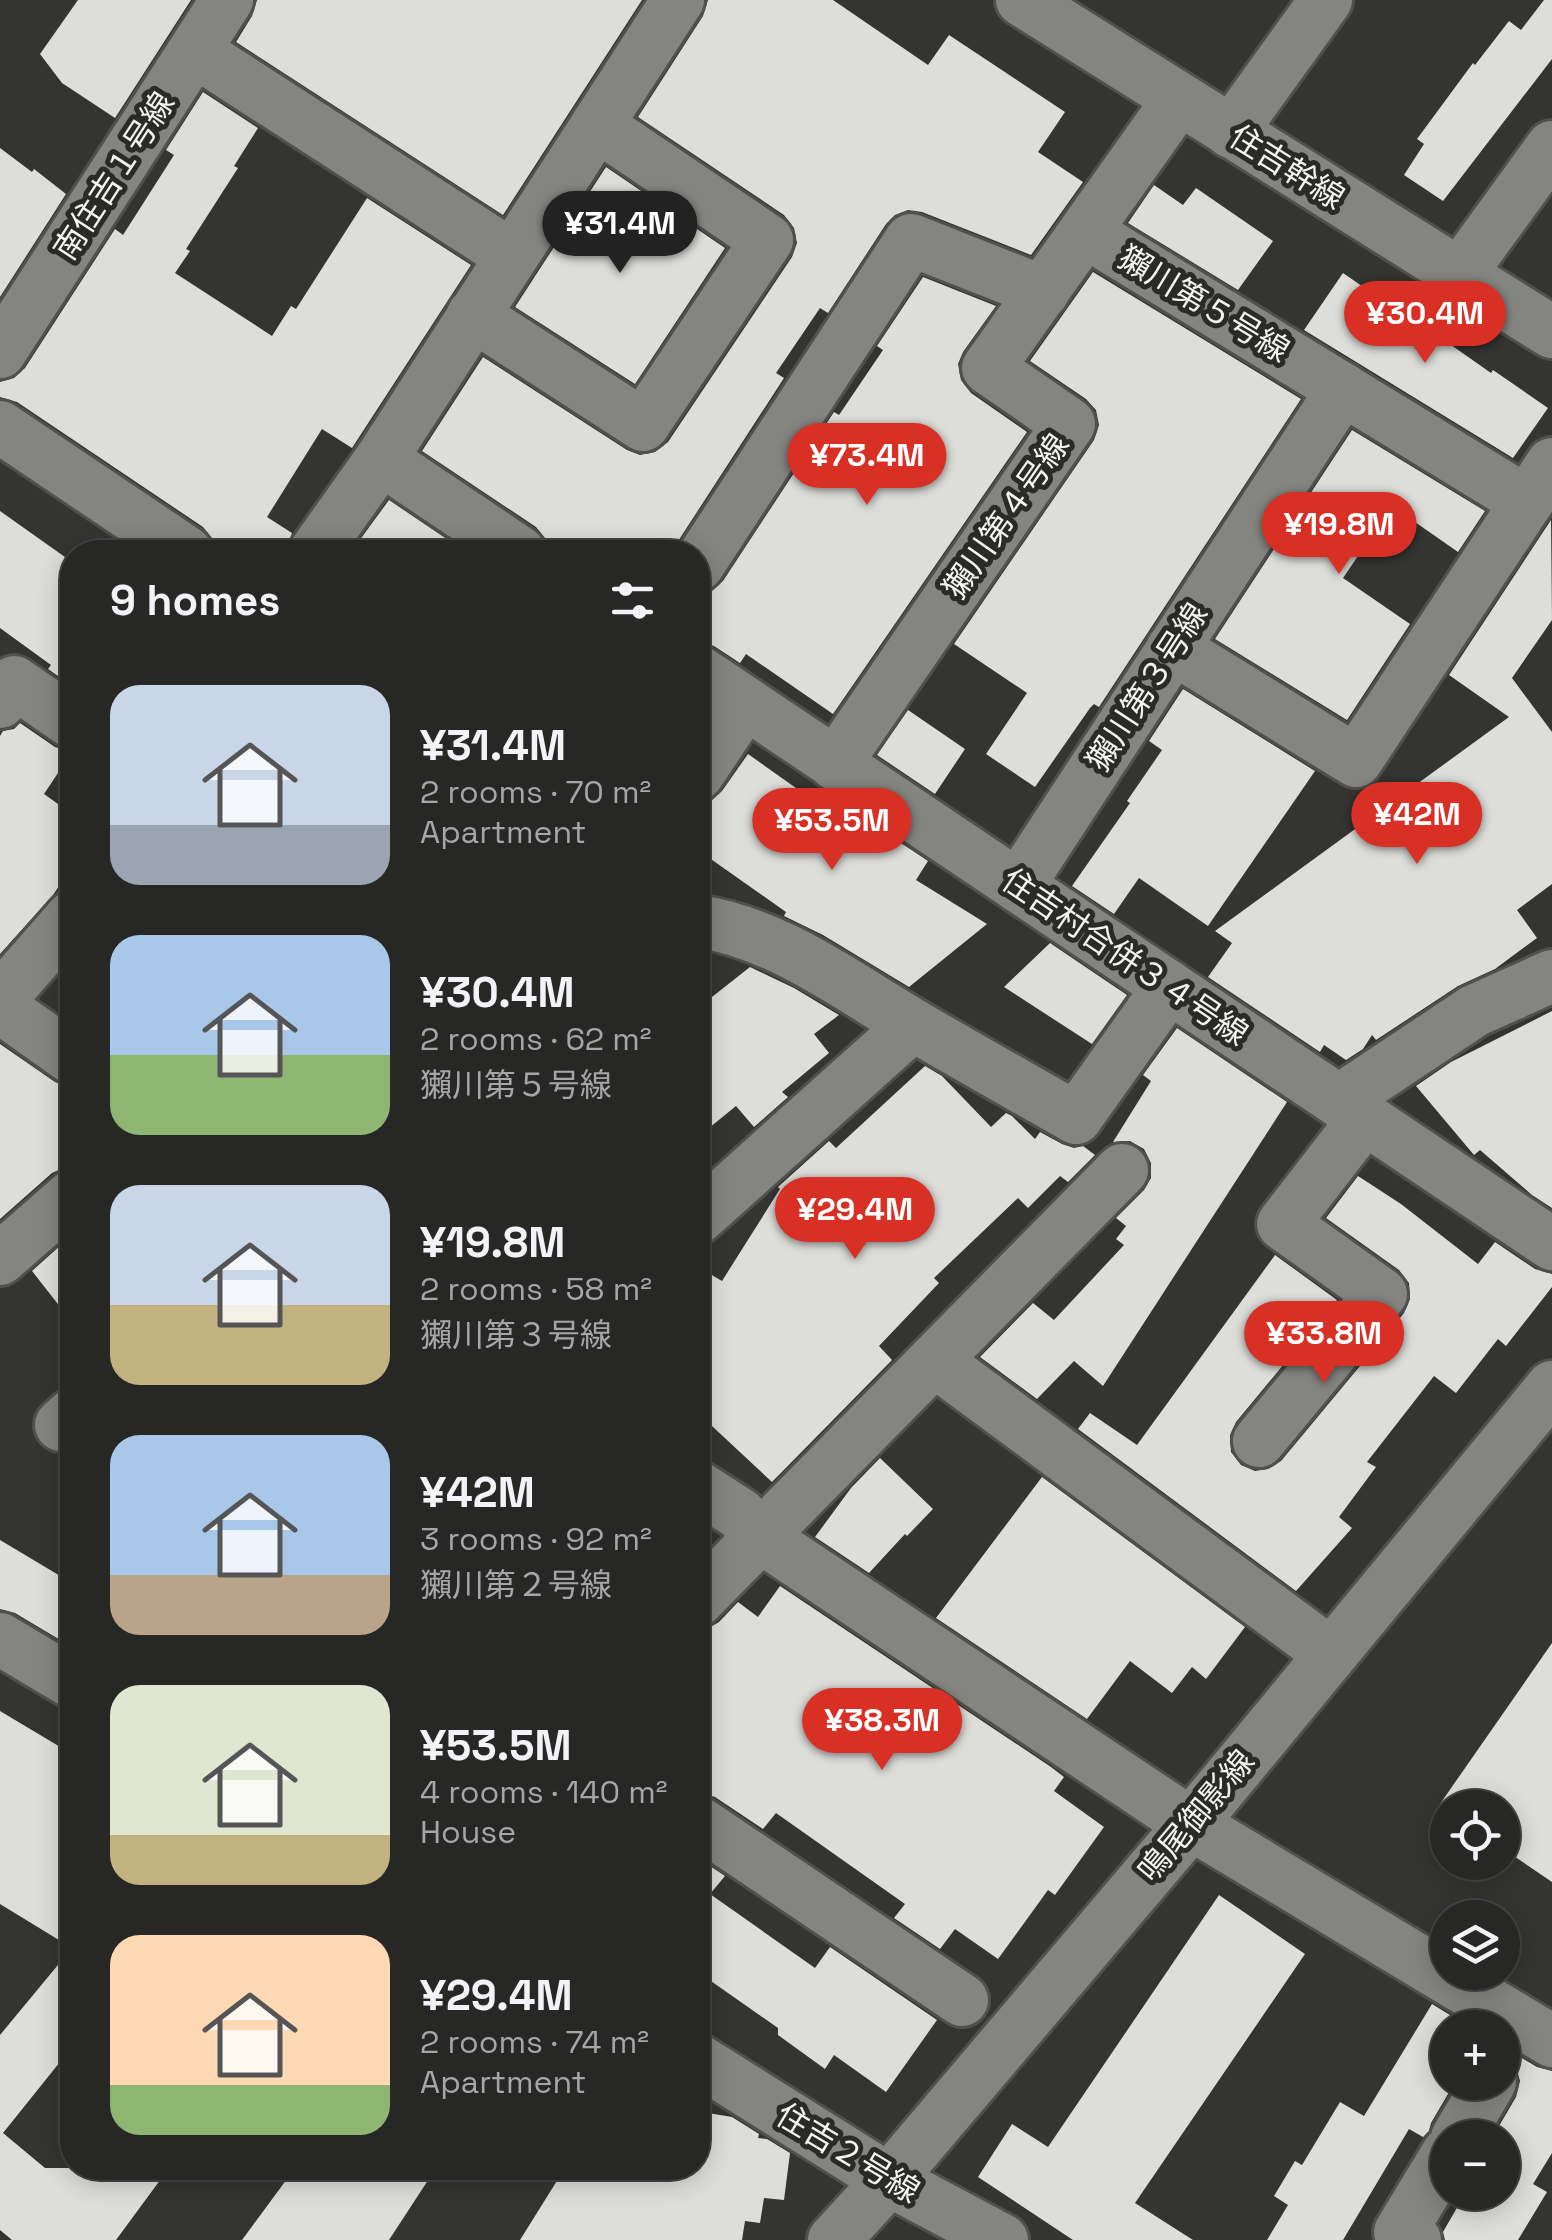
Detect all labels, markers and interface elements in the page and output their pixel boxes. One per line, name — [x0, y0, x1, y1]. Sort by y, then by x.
street label: 南住吉１号線 — [45, 85, 183, 267]
street label: 住吉幹線 — [1222, 116, 1352, 218]
pin: ¥31.4M — [539, 191, 701, 276]
text: ¥31.4M — [564, 203, 676, 243]
street label: 獺川第５号線 — [1111, 237, 1297, 371]
pin: ¥30.4M — [1344, 281, 1506, 366]
text: ¥30.4M — [1366, 293, 1484, 333]
pin: ¥73.4M — [786, 423, 948, 508]
street label: 獺川第４号線 — [935, 426, 1077, 606]
text: ¥73.4M — [809, 435, 925, 475]
pin: ¥19.8M — [1258, 492, 1420, 577]
text: ¥19.8M — [1284, 504, 1394, 544]
icon: filters — [605, 573, 660, 628]
text: 9 homes — [110, 574, 280, 627]
street label: 獺川第３号線 — [1078, 596, 1216, 778]
text: ¥31.4M — [420, 719, 566, 772]
icon: home — [190, 725, 310, 845]
text: 2 rooms · 70 m² — [420, 772, 651, 812]
pin: ¥42M — [1358, 782, 1476, 867]
pin: ¥53.5M — [751, 788, 913, 873]
text: ¥42M — [1373, 794, 1461, 834]
text: ¥53.5M — [774, 800, 890, 840]
text: Apartment — [420, 812, 586, 852]
street label: 住吉村合併３４号線 — [994, 860, 1256, 1054]
text: ¥30.4M — [420, 966, 575, 1019]
icon: home — [190, 975, 310, 1095]
text: 2 rooms · 62 m² — [420, 1019, 652, 1059]
text: 獺川第５号線 — [420, 1065, 612, 1105]
pin: ¥29.4M — [774, 1177, 936, 1262]
text: ¥29.4M — [797, 1189, 913, 1229]
text: ¥19.8M — [420, 1216, 565, 1269]
icon: home — [190, 1225, 310, 1345]
text: 2 rooms · 58 m² — [420, 1269, 652, 1309]
pin: ¥33.8M — [1243, 1301, 1405, 1386]
text: ¥33.8M — [1266, 1313, 1382, 1353]
text: 獺川第３号線 — [420, 1315, 612, 1355]
text: ¥42M — [420, 1466, 535, 1519]
icon: home — [190, 1475, 310, 1595]
text: 3 rooms · 92 m² — [420, 1519, 652, 1559]
text: 獺川第２号線 — [420, 1565, 612, 1605]
pin: ¥38.3M — [801, 1688, 963, 1773]
text: ¥38.3M — [824, 1700, 940, 1740]
text: ¥53.5M — [420, 1719, 572, 1772]
icon: home — [190, 1725, 310, 1845]
street label: 鳴尾御影線 — [1129, 1742, 1263, 1890]
text: 4 rooms · 140 m² — [420, 1772, 667, 1812]
map controls — [1430, 1790, 1520, 2210]
button: locate — [1430, 1790, 1520, 1880]
text: House — [420, 1812, 516, 1852]
button: layers — [1430, 1900, 1520, 1990]
text: ¥29.4M — [420, 1969, 573, 2022]
icon: home — [190, 1975, 310, 2095]
button: + — [1430, 2010, 1520, 2100]
text: 2 rooms · 74 m² — [420, 2022, 649, 2062]
text: Apartment — [420, 2062, 586, 2102]
street label: 住吉２号線 — [769, 2095, 927, 2211]
button: − — [1430, 2120, 1520, 2210]

